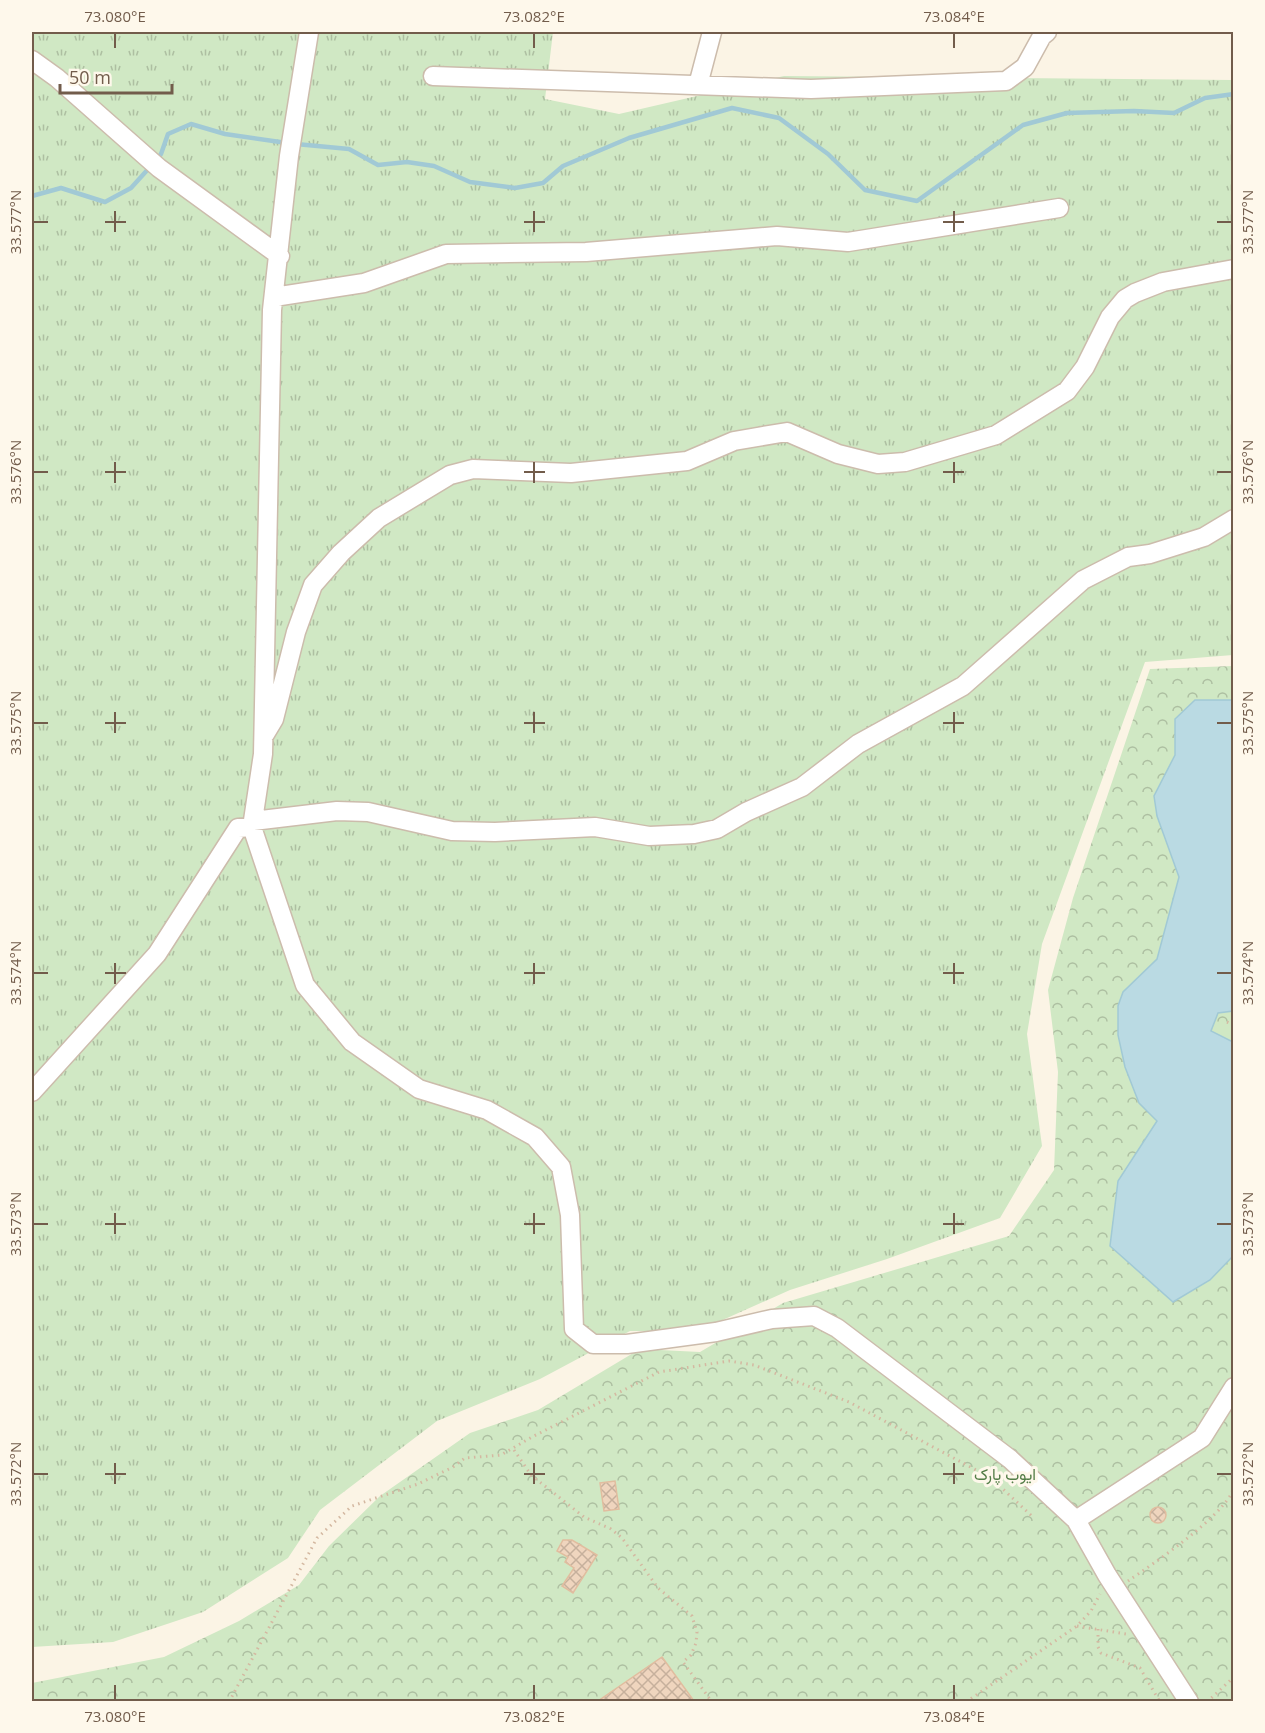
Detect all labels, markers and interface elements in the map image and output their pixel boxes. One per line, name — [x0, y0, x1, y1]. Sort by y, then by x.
text: 73.080°E — [84, 6, 146, 26]
text: 73.082°E — [503, 6, 565, 26]
text: 73.084°E — [923, 6, 985, 26]
scale bar — [60, 57, 172, 95]
text: 50 m — [69, 65, 111, 89]
text: 33.577°N — [5, 190, 25, 254]
text: 33.577°N — [1237, 190, 1257, 254]
text: 33.576°N — [5, 440, 25, 504]
text: 33.576°N — [1237, 440, 1257, 504]
text: 33.575°N — [5, 691, 25, 755]
text: 33.575°N — [1237, 691, 1257, 755]
text: 33.574°N — [5, 941, 25, 1005]
text: 33.574°N — [1237, 941, 1257, 1005]
text: 33.573°N — [5, 1192, 25, 1256]
text: 33.573°N — [1237, 1192, 1257, 1256]
text: 33.572°N — [5, 1442, 25, 1506]
text: 33.572°N — [1237, 1442, 1257, 1506]
park label: ایوب پارک — [974, 1463, 1036, 1486]
text: 73.080°E — [84, 1706, 146, 1726]
text: 73.082°E — [503, 1706, 565, 1726]
text: 73.084°E — [923, 1706, 985, 1726]

